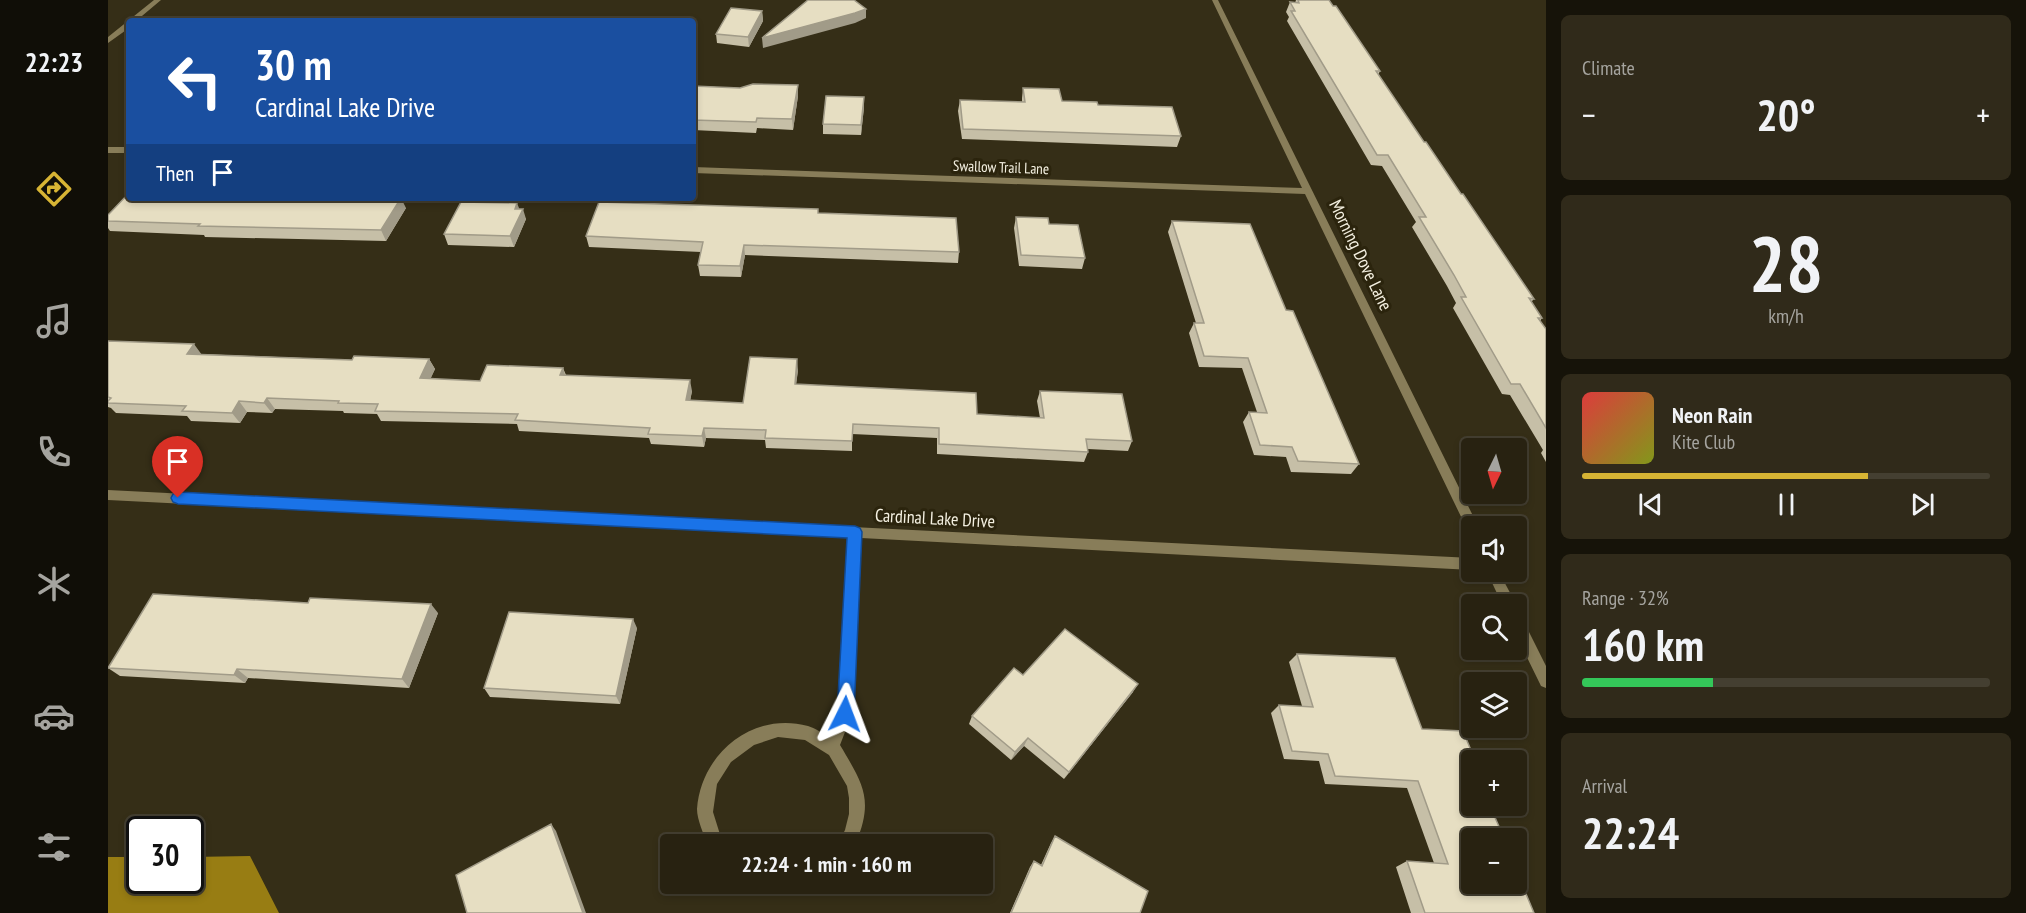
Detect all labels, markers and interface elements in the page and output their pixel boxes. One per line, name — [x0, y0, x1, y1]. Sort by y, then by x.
text: 30 m — [255, 37, 332, 92]
icon: left — [156, 42, 234, 120]
text: 22:23 — [25, 45, 83, 79]
text: Climate — [1582, 55, 1635, 81]
text: 20° — [1756, 85, 1816, 143]
text: Cardinal Lake Drive — [255, 90, 435, 124]
text: − — [1582, 93, 1596, 136]
text: + — [1976, 93, 1990, 136]
icon: arrive — [206, 156, 239, 189]
street label: Swallow Trail Lane — [953, 156, 1049, 178]
text: Then — [156, 159, 194, 187]
icon: directions — [33, 168, 75, 210]
street label: Morning Dove Lane — [1324, 196, 1398, 314]
text: 28 — [1749, 213, 1823, 314]
icon: music — [33, 300, 75, 342]
text: km/h — [1768, 303, 1804, 329]
text: Neon Rain — [1672, 401, 1752, 429]
text: Kite Club — [1672, 429, 1735, 455]
icon: phone — [33, 431, 75, 473]
pin — [152, 436, 203, 498]
north arrow — [1461, 438, 1527, 504]
map controls — [1461, 438, 1527, 894]
icon: arrive — [161, 445, 194, 478]
icon: previous — [1634, 488, 1667, 521]
icon: pause — [1770, 488, 1803, 521]
icon: next — [1906, 488, 1939, 521]
street label: Cardinal Lake Drive — [874, 503, 996, 533]
button: sound — [1461, 516, 1527, 582]
icon: climate — [33, 563, 75, 605]
text: Range · 32% — [1582, 585, 1669, 611]
button: search — [1461, 594, 1527, 660]
text: 160 km — [1582, 615, 1704, 673]
button: layers — [1461, 672, 1527, 738]
position arrow — [813, 682, 877, 746]
icon: car — [33, 695, 75, 737]
button: + — [1461, 750, 1527, 816]
text: Arrival — [1582, 773, 1627, 799]
text: 22:24 — [1582, 803, 1679, 861]
speed limit sign: 30 — [126, 816, 204, 894]
icon: filters — [33, 826, 75, 868]
button: − — [1461, 828, 1527, 894]
text: 22:24 · 1 min · 160 m — [741, 850, 912, 878]

